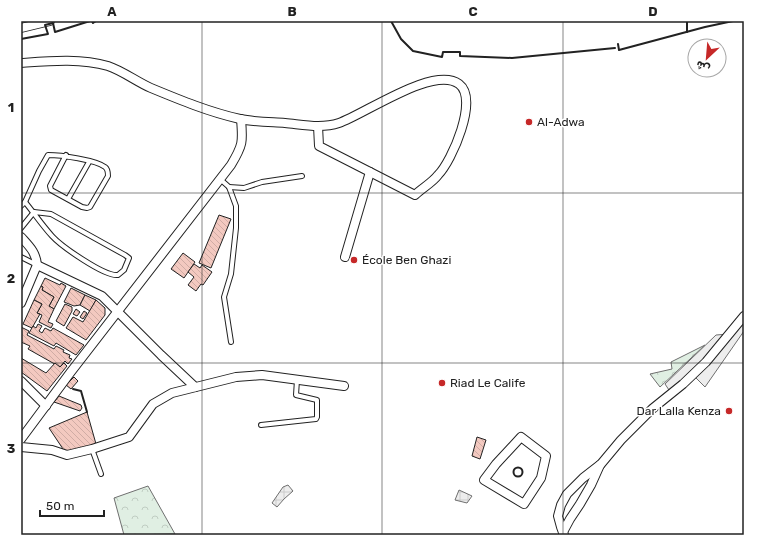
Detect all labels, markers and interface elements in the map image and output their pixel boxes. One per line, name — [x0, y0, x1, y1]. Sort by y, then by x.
text: A — [107, 4, 117, 19]
text: B — [287, 4, 297, 19]
text: C — [468, 4, 478, 19]
text: D — [648, 4, 658, 19]
north arrow — [687, 38, 727, 78]
text: ش — [694, 58, 712, 75]
text: 1 — [8, 100, 14, 115]
place label: Al-Adwa — [537, 115, 585, 129]
marker: Al-Adwa — [524, 117, 534, 127]
place label: École Ben Ghazi — [362, 253, 451, 267]
marker: École Ben Ghazi — [349, 255, 359, 265]
text: 2 — [7, 271, 15, 286]
place label: Riad Le Calife — [450, 376, 526, 390]
marker: Riad Le Calife — [437, 378, 447, 388]
place label: Dar Lalla Kenza — [637, 404, 721, 418]
marker: Dar Lalla Kenza — [724, 406, 734, 416]
text: 3 — [7, 441, 16, 456]
scale bar — [40, 492, 104, 518]
text: 50 m — [46, 499, 74, 513]

